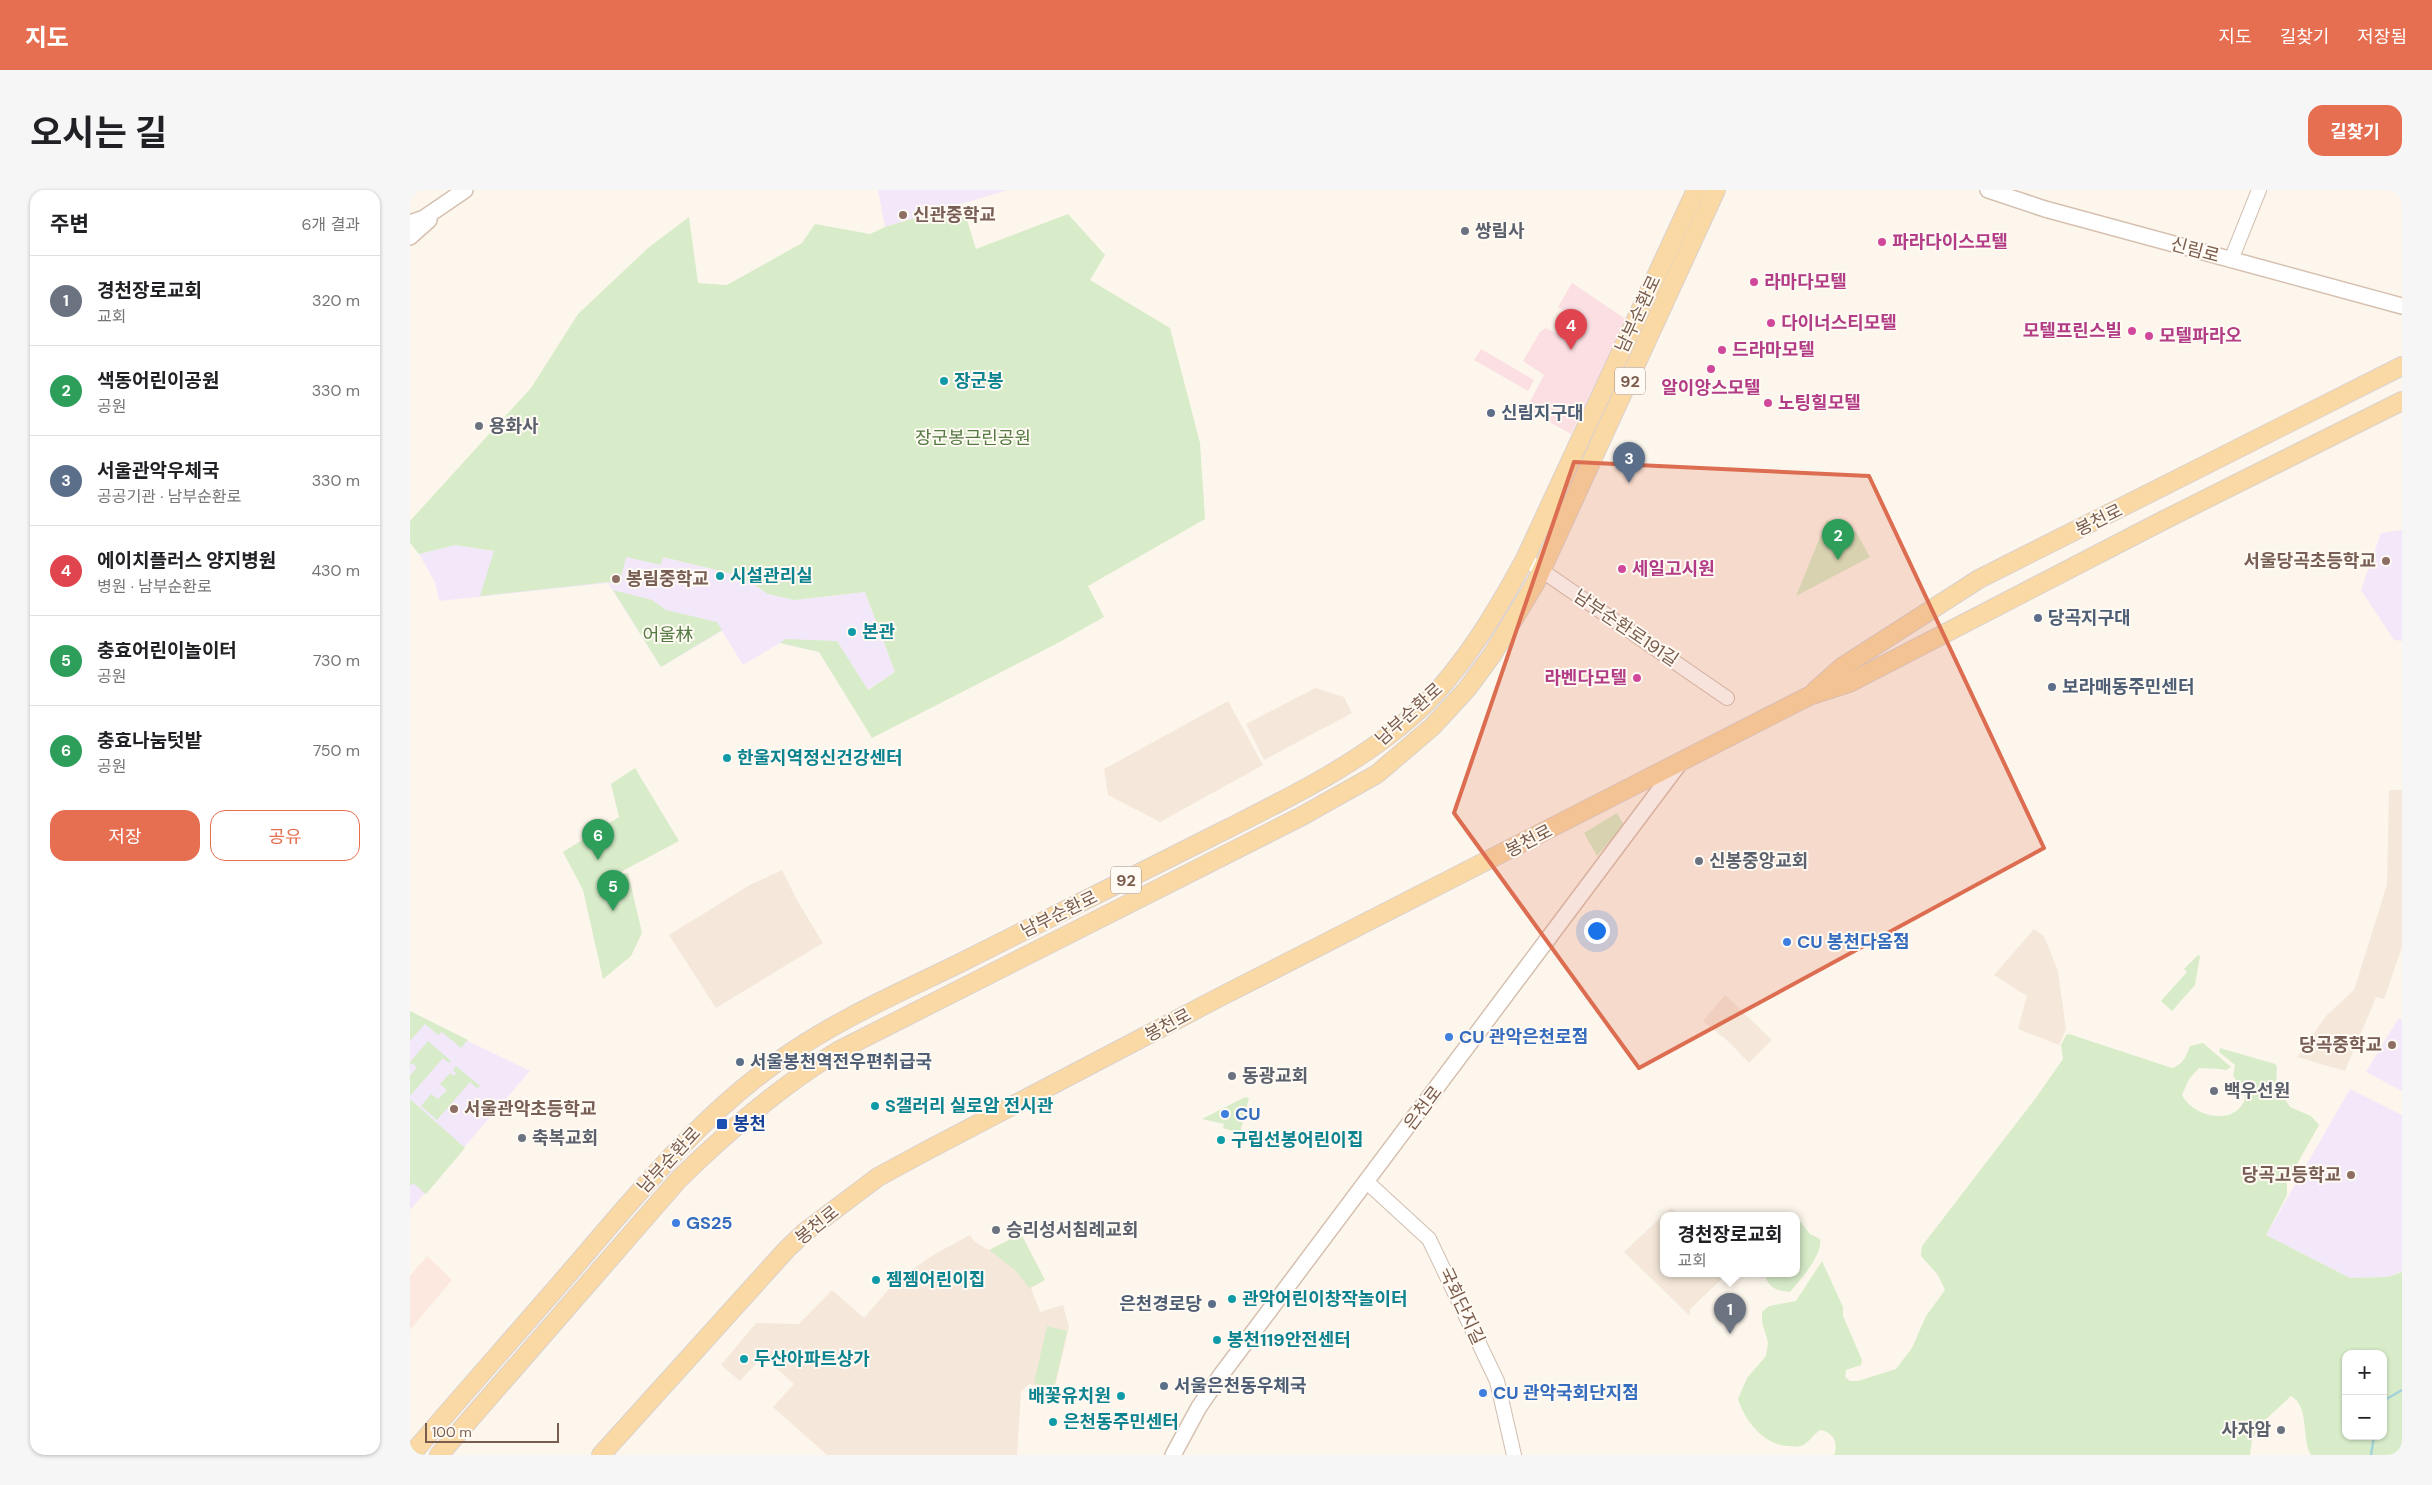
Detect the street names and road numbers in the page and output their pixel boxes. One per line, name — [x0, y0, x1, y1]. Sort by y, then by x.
street label: 신림로 — [2168, 232, 2222, 268]
street label: 남부순환로 — [1610, 271, 1666, 357]
road number: 92 — [1615, 368, 1645, 395]
street label: 봉천로 — [2071, 498, 2127, 542]
street label: 남부순환로191길 — [1569, 584, 1683, 672]
street label: 남부순환로 — [1370, 677, 1448, 751]
street label: 봉천로 — [1501, 819, 1557, 863]
road number: 92 — [1111, 866, 1141, 894]
street label: 남부순환로 — [1017, 885, 1101, 943]
street label: 봉천로 — [1140, 1003, 1196, 1047]
street label: 은천로 — [1398, 1081, 1448, 1135]
street label: 남부순환로 — [632, 1122, 706, 1198]
street label: 봉천로 — [790, 1200, 844, 1250]
street label: 국회단지길 — [1434, 1263, 1490, 1349]

